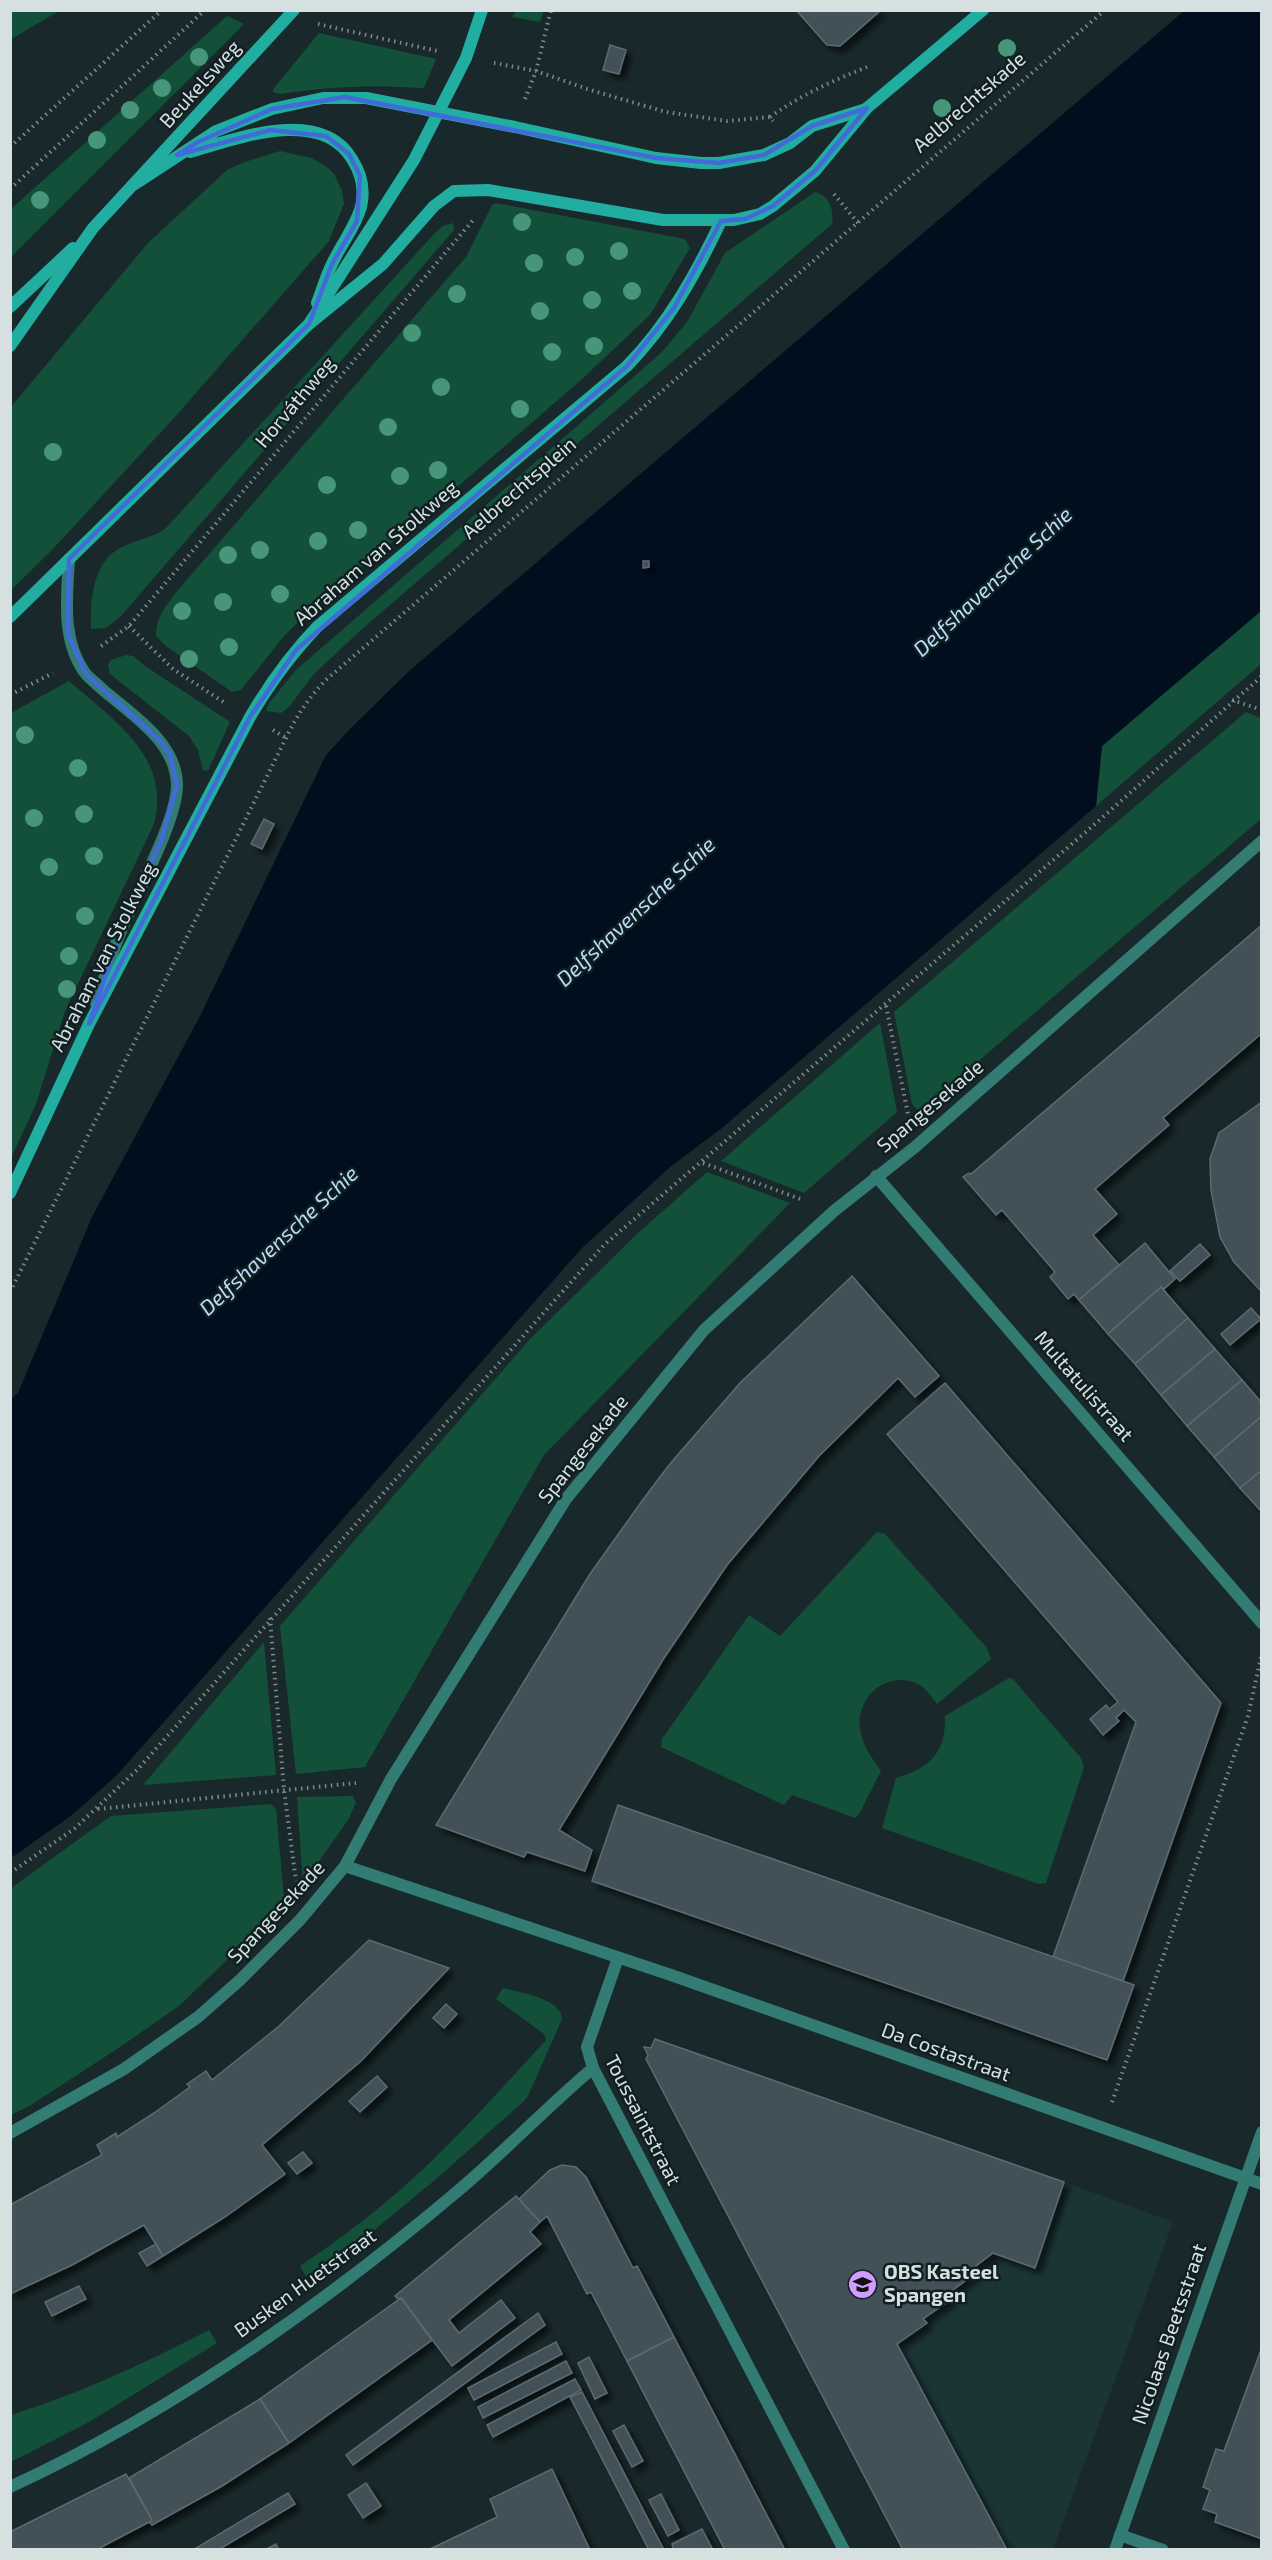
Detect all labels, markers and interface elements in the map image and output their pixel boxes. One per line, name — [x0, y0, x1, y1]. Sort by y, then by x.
street label: Beukelsweg — [154, 35, 245, 132]
street label: Aelbrechtskade — [907, 46, 1030, 157]
street label: Horváthweg — [249, 351, 339, 452]
street label: Aelbrechtsplein — [456, 431, 580, 543]
street label: Abraham van Stolkweg — [289, 475, 462, 630]
water label: Delfshavensche Schie — [907, 501, 1077, 661]
water label: Delfshavensche Schie — [550, 831, 720, 991]
street label: Abraham van Stolkweg — [44, 858, 160, 1055]
street label: Spangesekade — [871, 1054, 987, 1157]
water label: Delfshavensche Schie — [193, 1160, 363, 1320]
street label: Multatulistraat — [1030, 1325, 1140, 1446]
street label: Spangesekade — [532, 1389, 632, 1508]
street label: Spangesekade — [222, 1855, 329, 1968]
street label: Da Costastraat — [879, 2017, 1015, 2086]
street label: Toussaintstraat — [601, 2050, 687, 2189]
street label: Busken Huetstraat — [229, 2223, 380, 2342]
street label: Nicolaas Beetsstraat — [1126, 2240, 1210, 2427]
place label: OBS Kasteel Spangen — [884, 2259, 999, 2306]
school or university icon: OBS Kasteel Spangen — [847, 2268, 879, 2300]

